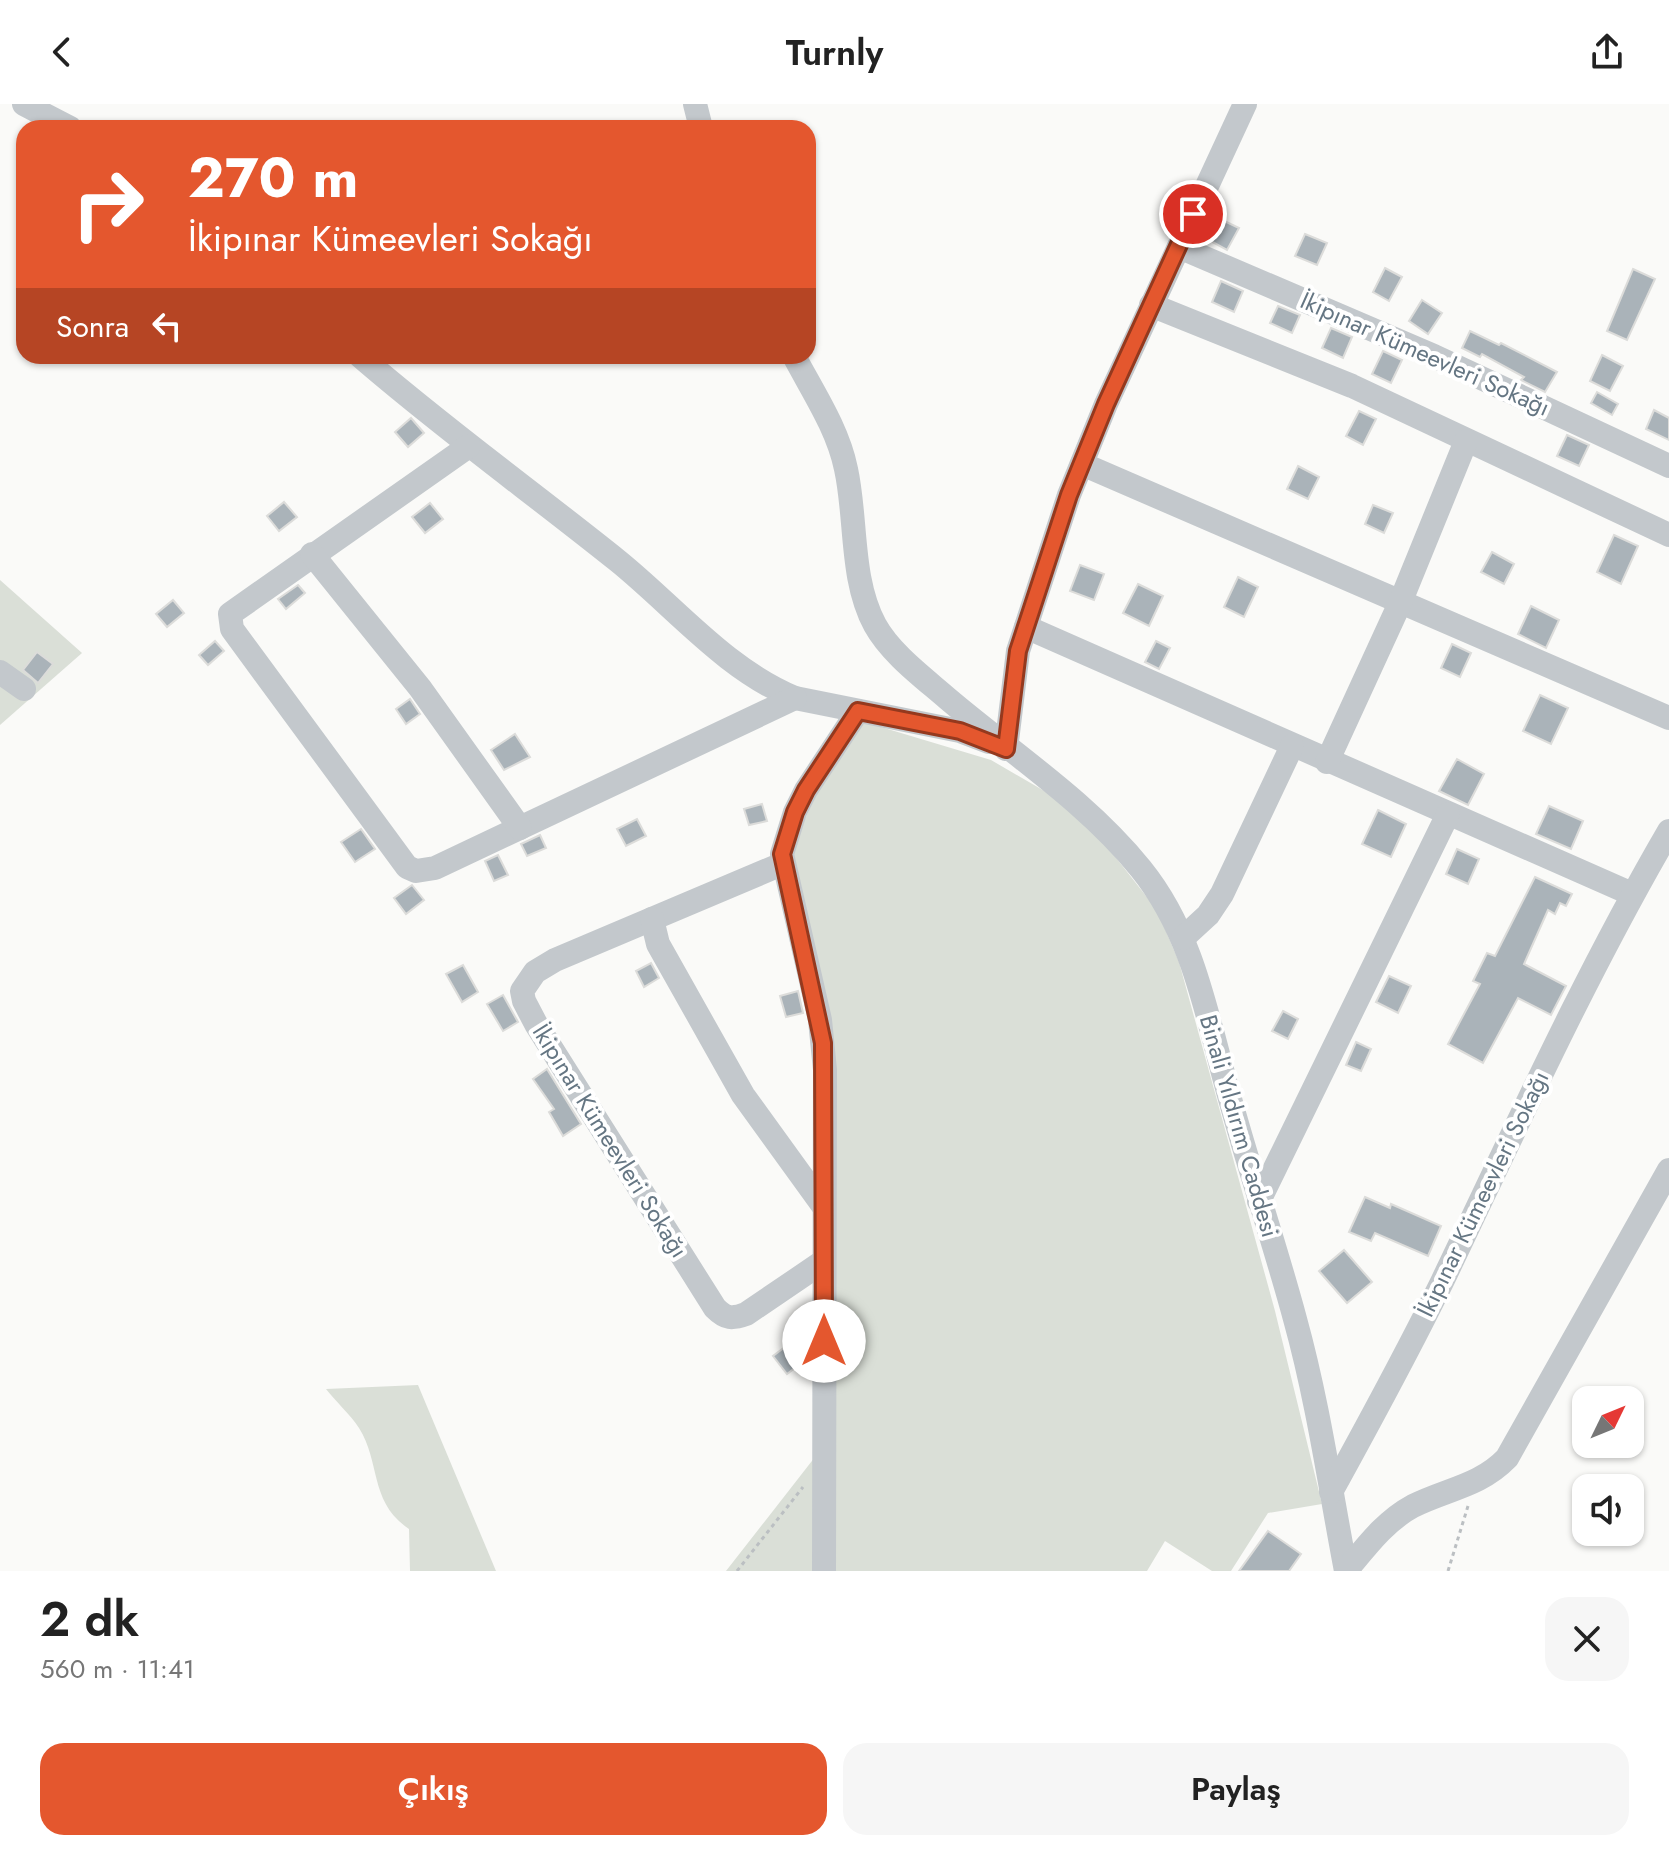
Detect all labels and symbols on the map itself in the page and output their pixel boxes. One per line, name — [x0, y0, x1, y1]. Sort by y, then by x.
pin — [1159, 180, 1227, 248]
street label: İkipınar Kümeevleri Sokağı — [1295, 283, 1556, 424]
street label: Binali Yıldırım Caddesi — [1191, 1011, 1288, 1241]
street label: İkipınar Kümeevleri Sokağı — [524, 1017, 697, 1264]
street label: İkipınar Kümeevleri Sokağı — [1408, 1065, 1557, 1323]
position arrow — [782, 1299, 866, 1383]
north arrow — [1572, 1386, 1644, 1458]

